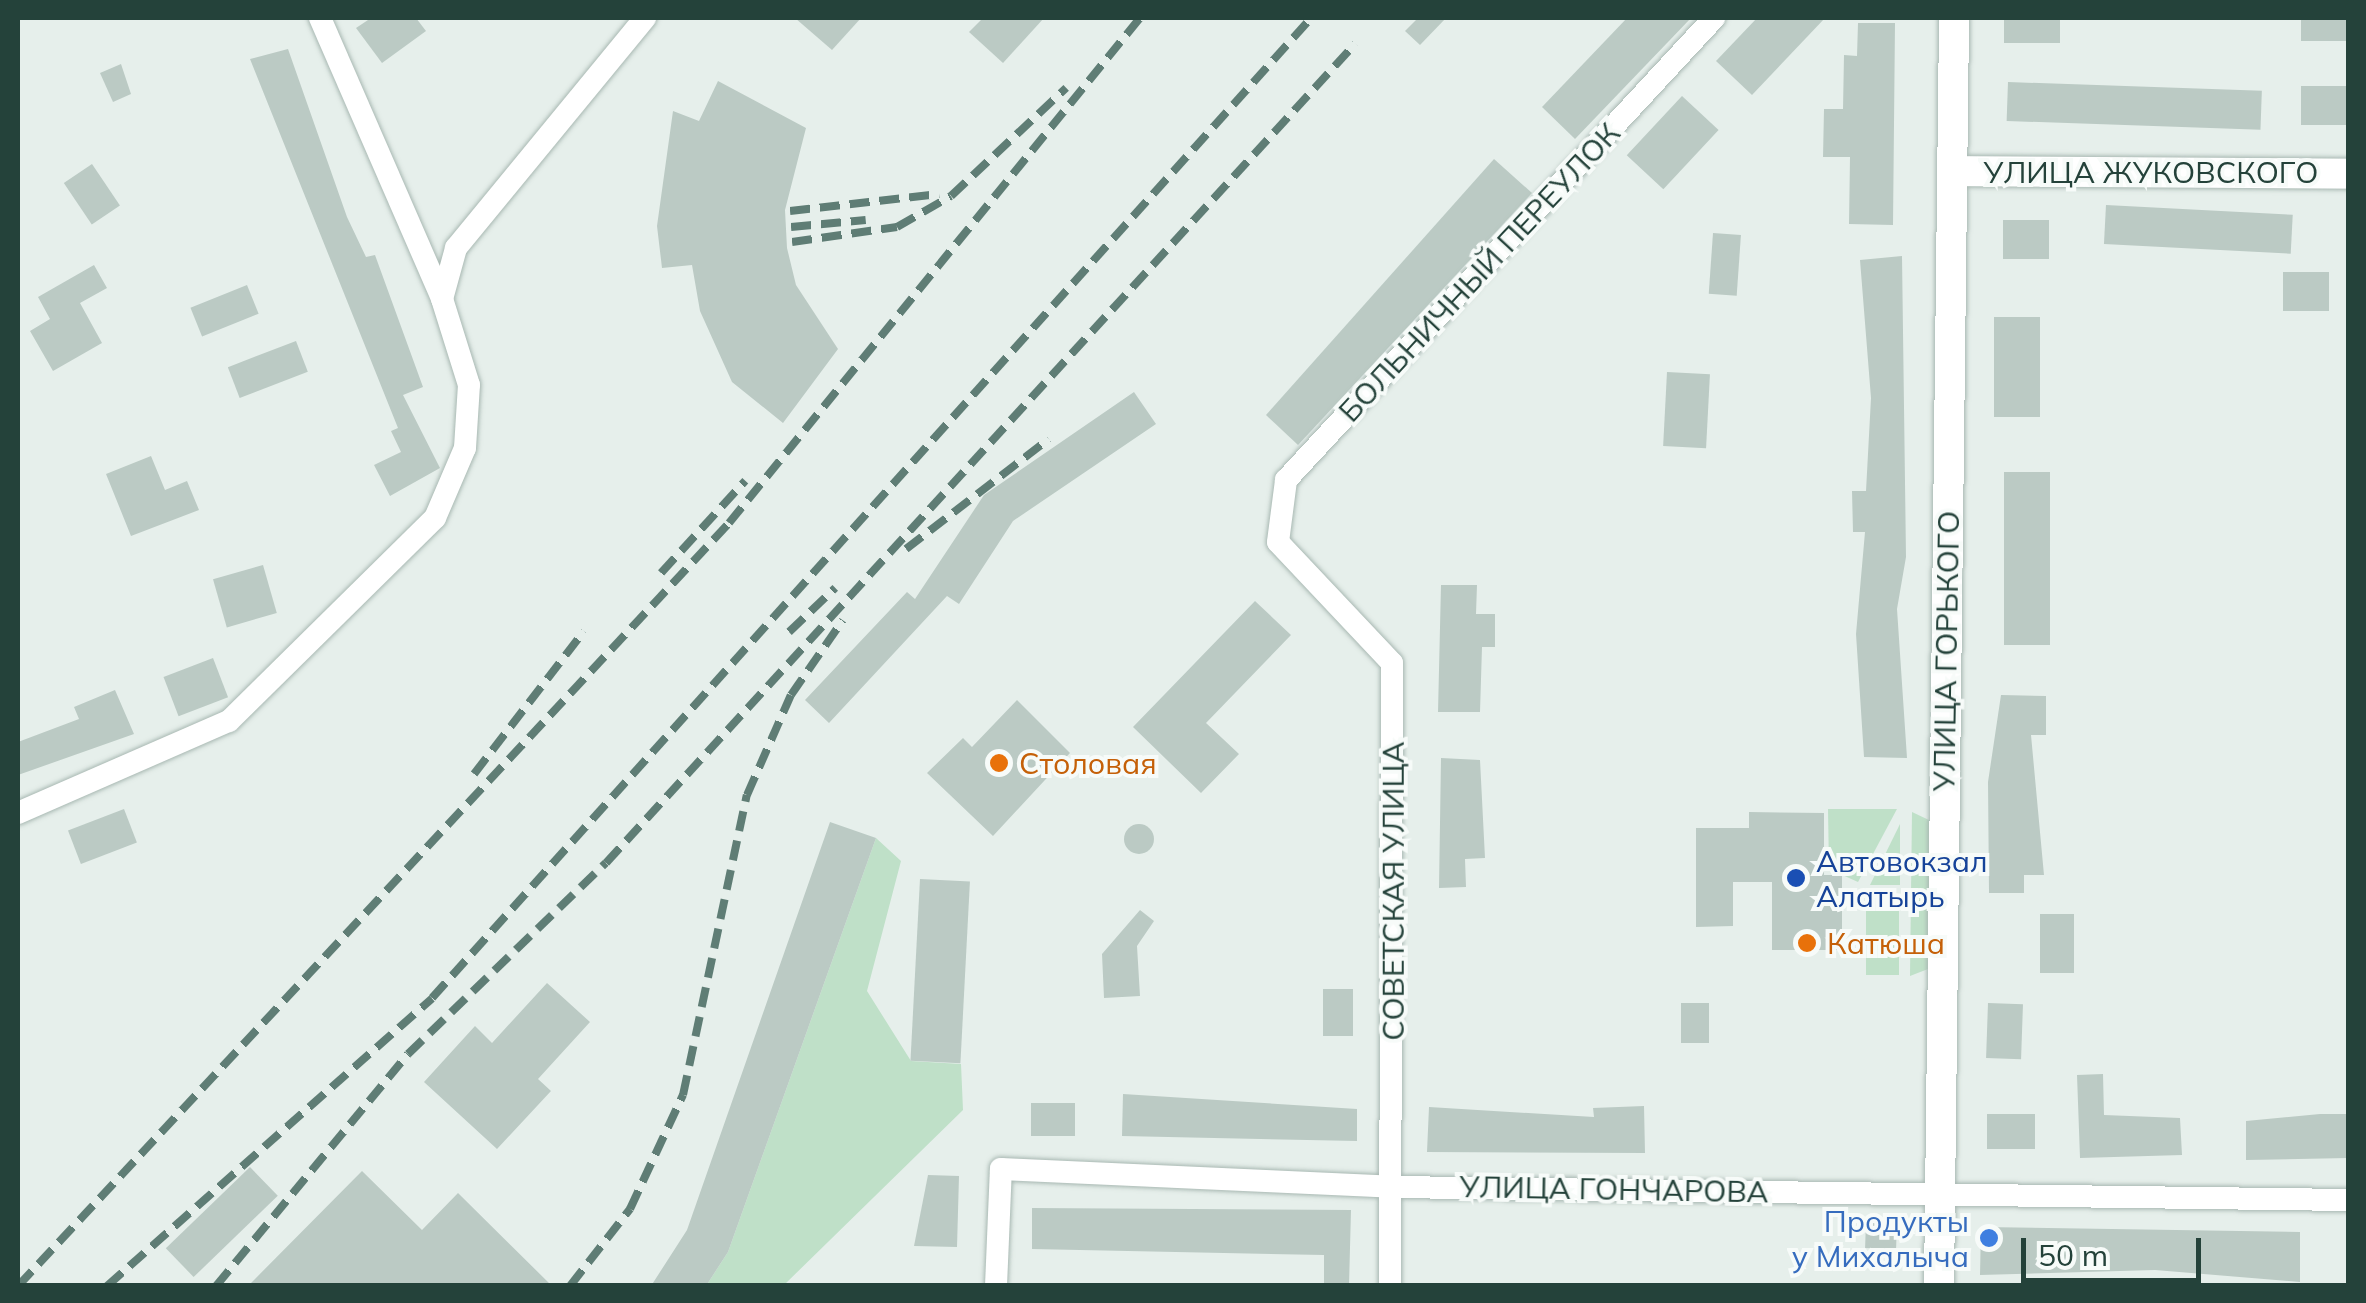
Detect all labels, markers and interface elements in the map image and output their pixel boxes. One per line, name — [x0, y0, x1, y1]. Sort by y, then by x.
street label: БОЛЬНИЧНЫЙ ПЕРЕУЛОК — [1331, 115, 1627, 429]
street label: УЛИЦА ЖУКОВСКОГО — [1984, 154, 2318, 190]
street label: УЛИЦА ГОРЬКОГО — [1926, 510, 1966, 792]
street label: СОВЕТСКАЯ УЛИЦА — [1375, 741, 1411, 1041]
place label: Столовая — [1019, 745, 1157, 781]
marker: Столовая — [988, 752, 1010, 774]
place label: Автовокзал Алатырь — [1816, 843, 1988, 914]
marker: Автовокзал Алатырь — [1785, 867, 1807, 889]
place label: Катюша — [1827, 925, 1945, 961]
marker: Катюша — [1796, 932, 1818, 954]
street label: УЛИЦА ГОНЧАРОВА — [1459, 1168, 1769, 1210]
place label: Продукты у Михалыча — [1792, 1203, 1969, 1274]
scale bar — [2026, 1218, 2206, 1280]
marker: Продукты у Михалыча — [1978, 1227, 2000, 1249]
text: 50 m — [2038, 1236, 2108, 1274]

